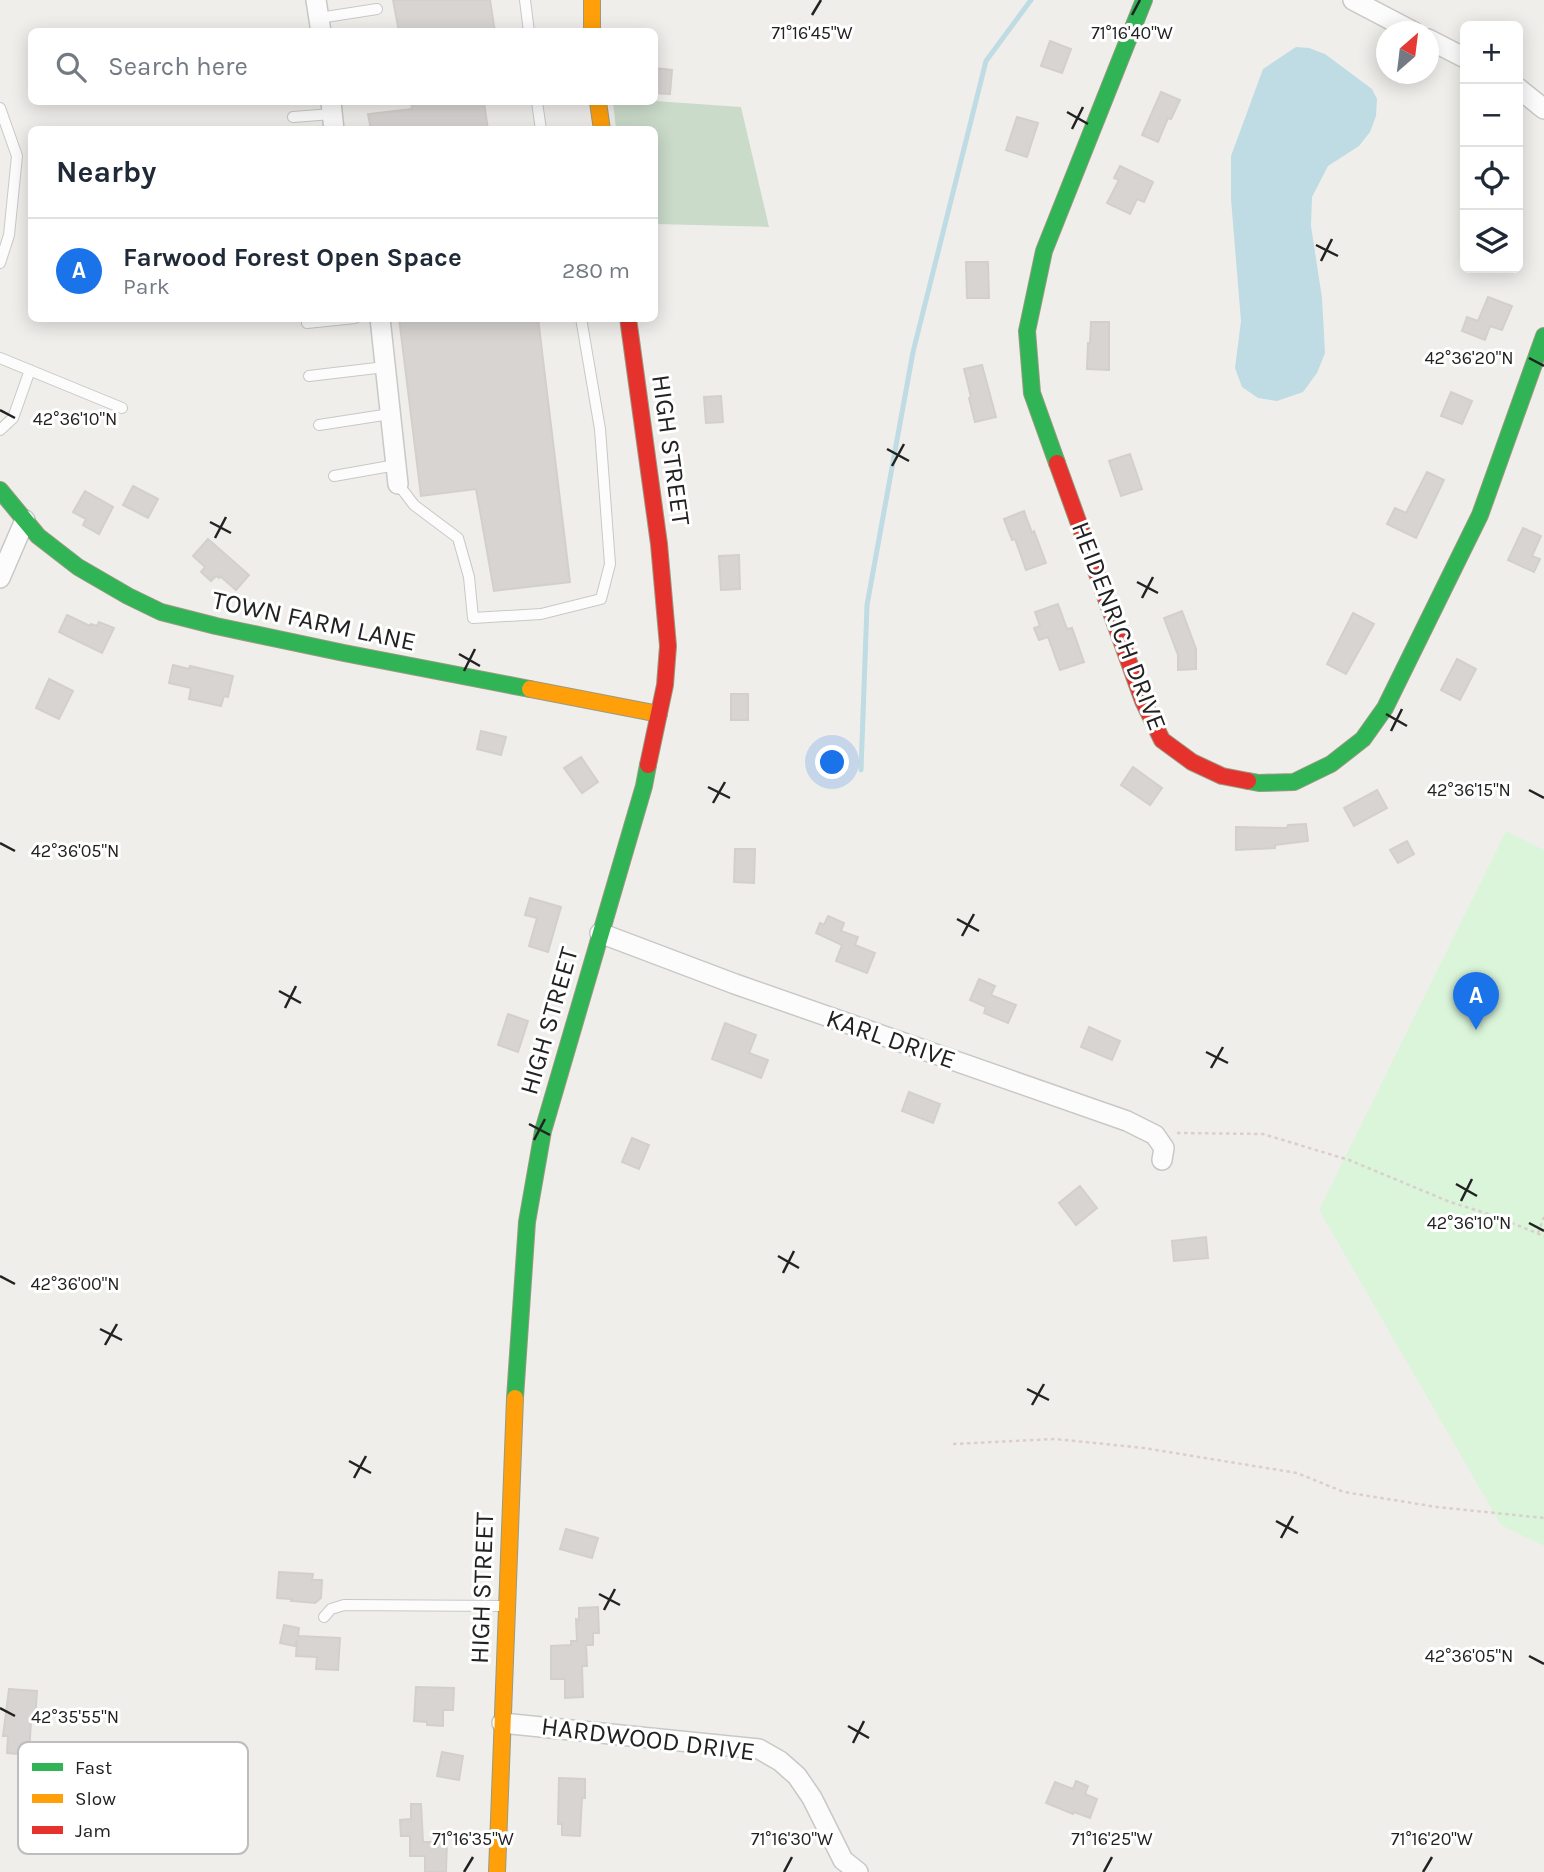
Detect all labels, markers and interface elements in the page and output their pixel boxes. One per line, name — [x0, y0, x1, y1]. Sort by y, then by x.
north arrow — [1376, 21, 1439, 84]
map controls — [1460, 21, 1523, 273]
button: + — [1460, 21, 1523, 84]
text: 71°16'45"W — [771, 22, 853, 44]
text: 71°16'40"W — [1091, 22, 1173, 44]
search box — [28, 28, 658, 105]
icon: search — [52, 48, 90, 86]
text: Search here — [108, 51, 248, 82]
button: − — [1460, 84, 1523, 147]
button: locate — [1460, 147, 1523, 210]
text: Nearby — [56, 154, 156, 190]
button: layers — [1460, 210, 1523, 273]
text: Farwood Forest Open Space — [123, 242, 462, 273]
text: A — [72, 257, 86, 284]
text: 280 m — [562, 257, 630, 284]
text: Park — [123, 273, 170, 300]
text: 42°36'20"N — [1425, 347, 1513, 369]
street label: HIGH STREET — [645, 373, 697, 527]
text: 42°36'10"N — [33, 408, 117, 430]
street label: HEIDENRICH DRIVE — [1065, 517, 1173, 735]
street label: TOWN FARM LANE — [209, 584, 419, 658]
your location — [815, 745, 849, 779]
text: 42°36'15"N — [1427, 779, 1511, 801]
text: 42°36'05"N — [31, 840, 119, 862]
street label: HIGH STREET — [513, 944, 585, 1098]
pin: A — [1453, 972, 1499, 1030]
street label: KARL DRIVE — [822, 1002, 960, 1076]
text: 42°36'10"N — [1427, 1212, 1511, 1234]
text: 42°36'00"N — [30, 1273, 120, 1295]
street label: HIGH STREET — [464, 1512, 500, 1664]
text: 42°36'05"N — [1425, 1645, 1513, 1667]
text: 42°35'55"N — [31, 1706, 119, 1728]
street label: HARDWOOD DRIVE — [539, 1711, 757, 1767]
legend — [18, 1742, 248, 1854]
text: Fast — [75, 1757, 112, 1779]
text: Slow — [75, 1788, 116, 1810]
text: Jam — [75, 1820, 111, 1842]
text: 71°16'35"W — [432, 1828, 514, 1850]
text: 71°16'30"W — [751, 1828, 833, 1850]
text: 71°16'25"W — [1071, 1828, 1153, 1850]
text: 71°16'20"W — [1391, 1828, 1473, 1850]

